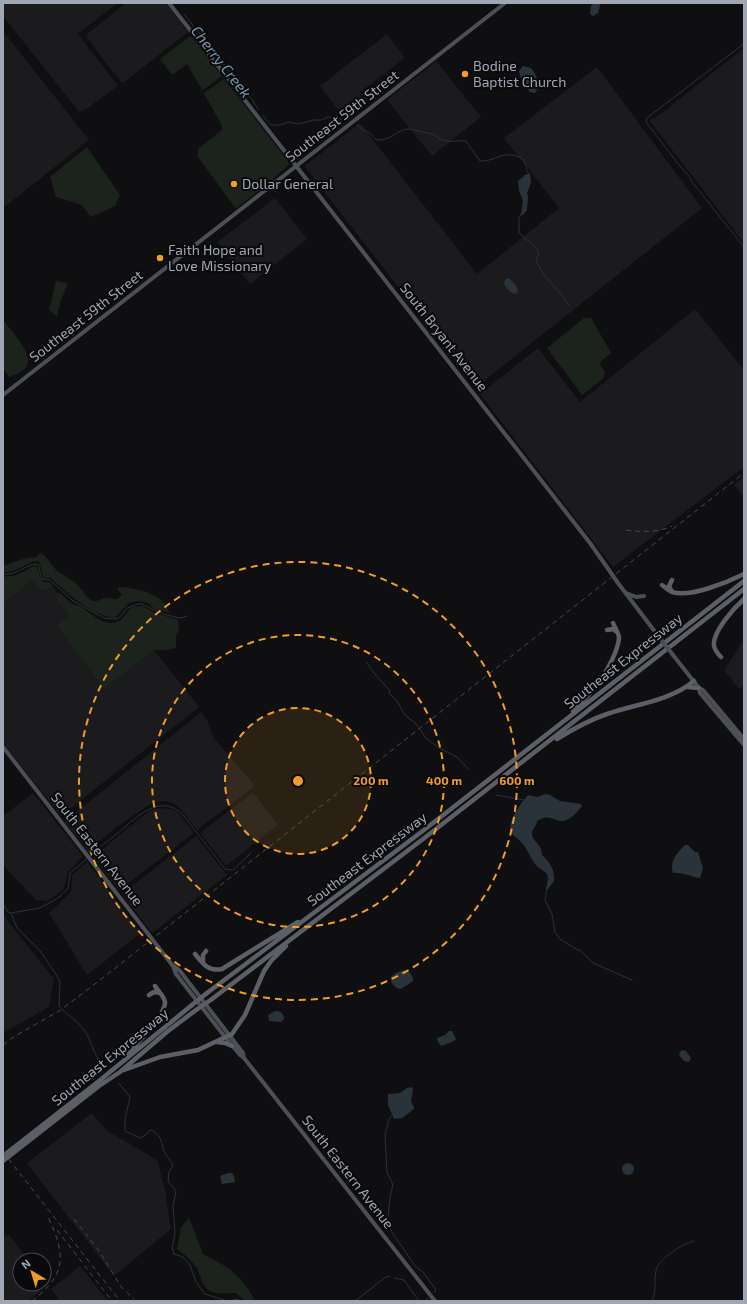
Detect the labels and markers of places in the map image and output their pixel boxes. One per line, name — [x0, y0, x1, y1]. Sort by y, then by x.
place label: Bodine Baptist Church — [473, 57, 566, 90]
marker: Bodine Baptist Church — [460, 69, 470, 79]
place label: Dollar General — [242, 175, 334, 192]
marker: Dollar General — [229, 179, 239, 189]
place label: Faith Hope and Love Missionary — [168, 241, 272, 274]
marker: Faith Hope and Love Missionary — [155, 253, 165, 263]
centre of rings — [291, 774, 305, 788]

